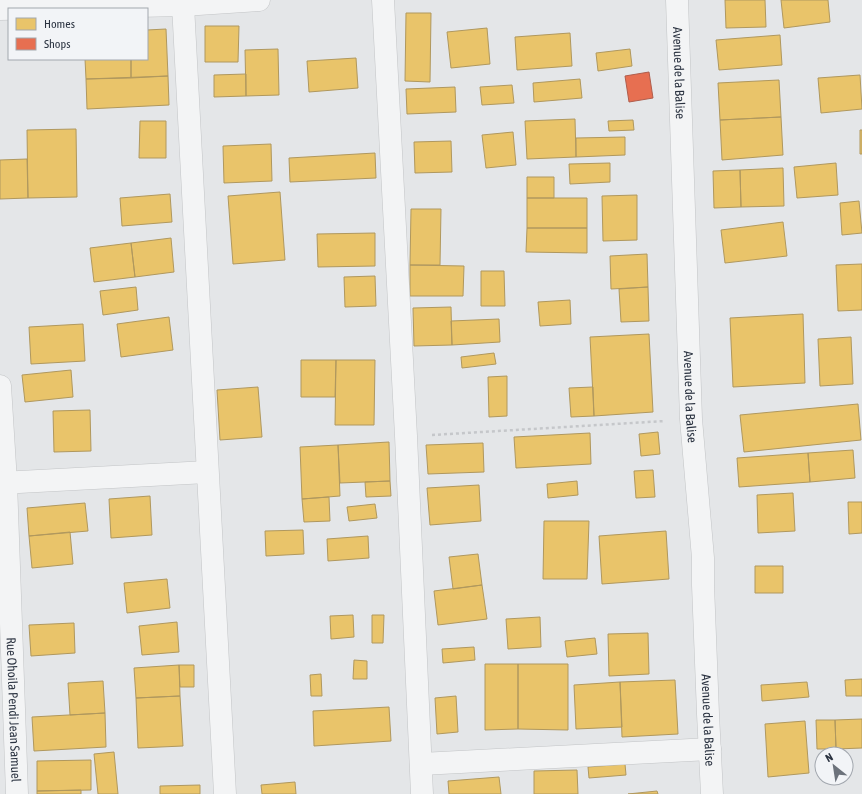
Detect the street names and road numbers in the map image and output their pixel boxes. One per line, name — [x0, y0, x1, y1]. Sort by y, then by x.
street label: Avenue de la Balise — [670, 27, 688, 119]
street label: Avenue de la Balise — [681, 350, 701, 443]
street label: Rue Ohoila Pendi Jean Samuel — [4, 637, 24, 783]
street label: Avenue de la Balise — [699, 674, 718, 767]

